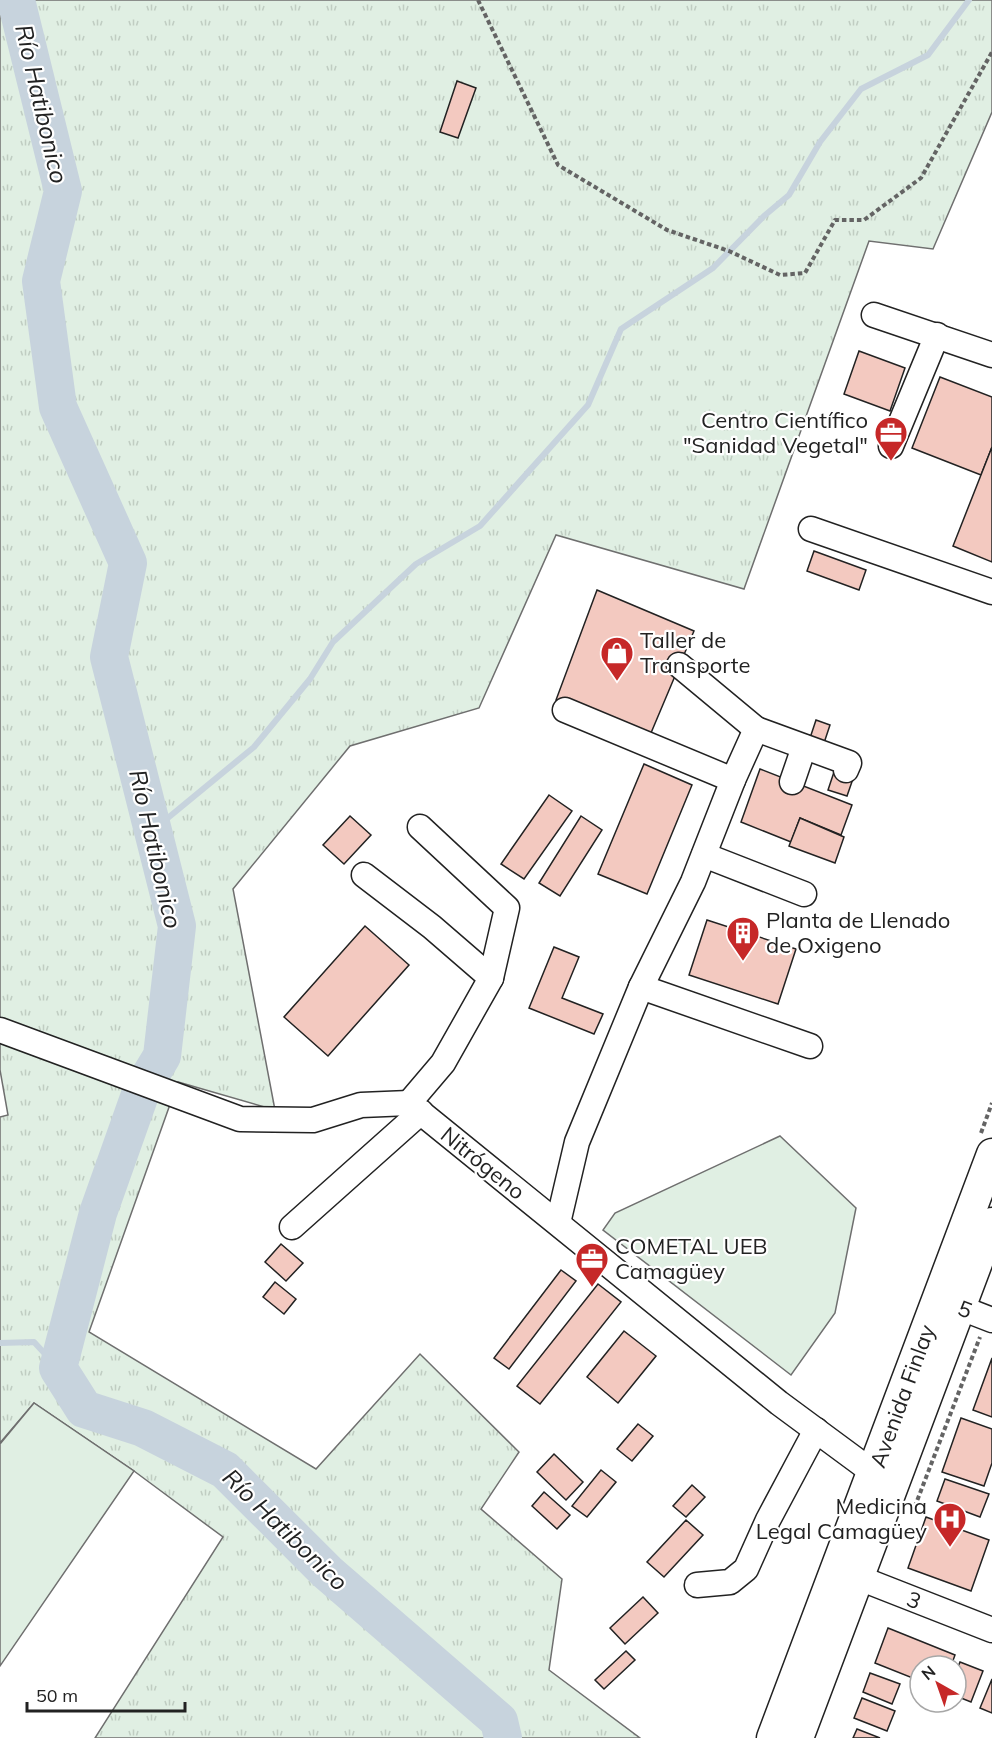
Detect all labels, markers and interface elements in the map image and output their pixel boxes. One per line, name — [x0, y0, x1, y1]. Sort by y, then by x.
water label: Río Hatibonico — [9, 21, 75, 186]
place label: Centro Científico "Sanidad Vegetal" — [683, 406, 868, 459]
office icon: Centro Científico "Sanidad Vegetal" — [873, 415, 909, 462]
place label: Taller de Transporte — [640, 626, 750, 679]
shop icon: Taller de Transporte — [599, 635, 635, 682]
water label: Río Hatibonico — [123, 766, 189, 931]
place label: Planta de Llenado de Oxigeno — [766, 906, 950, 959]
building icon: Planta de Llenado de Oxigeno — [725, 915, 761, 962]
street label: Nitrógeno — [435, 1121, 531, 1205]
place label: COMETAL UEB Camagüey — [615, 1232, 768, 1285]
office icon: COMETAL UEB Camagüey — [574, 1241, 610, 1288]
street label: 5 — [954, 1294, 976, 1324]
street label: Avenida Finlay — [863, 1321, 941, 1471]
water label: Río Hatibonico — [217, 1462, 355, 1596]
place label: Medicina Legal Camagüey — [756, 1492, 927, 1545]
hospital icon: Medicina Legal Camagüey — [932, 1501, 968, 1548]
street label: 3 — [903, 1585, 925, 1615]
north arrow — [908, 1654, 968, 1714]
text: N — [917, 1661, 939, 1684]
scale bar — [27, 1675, 184, 1713]
text: 50 m — [36, 1684, 78, 1707]

